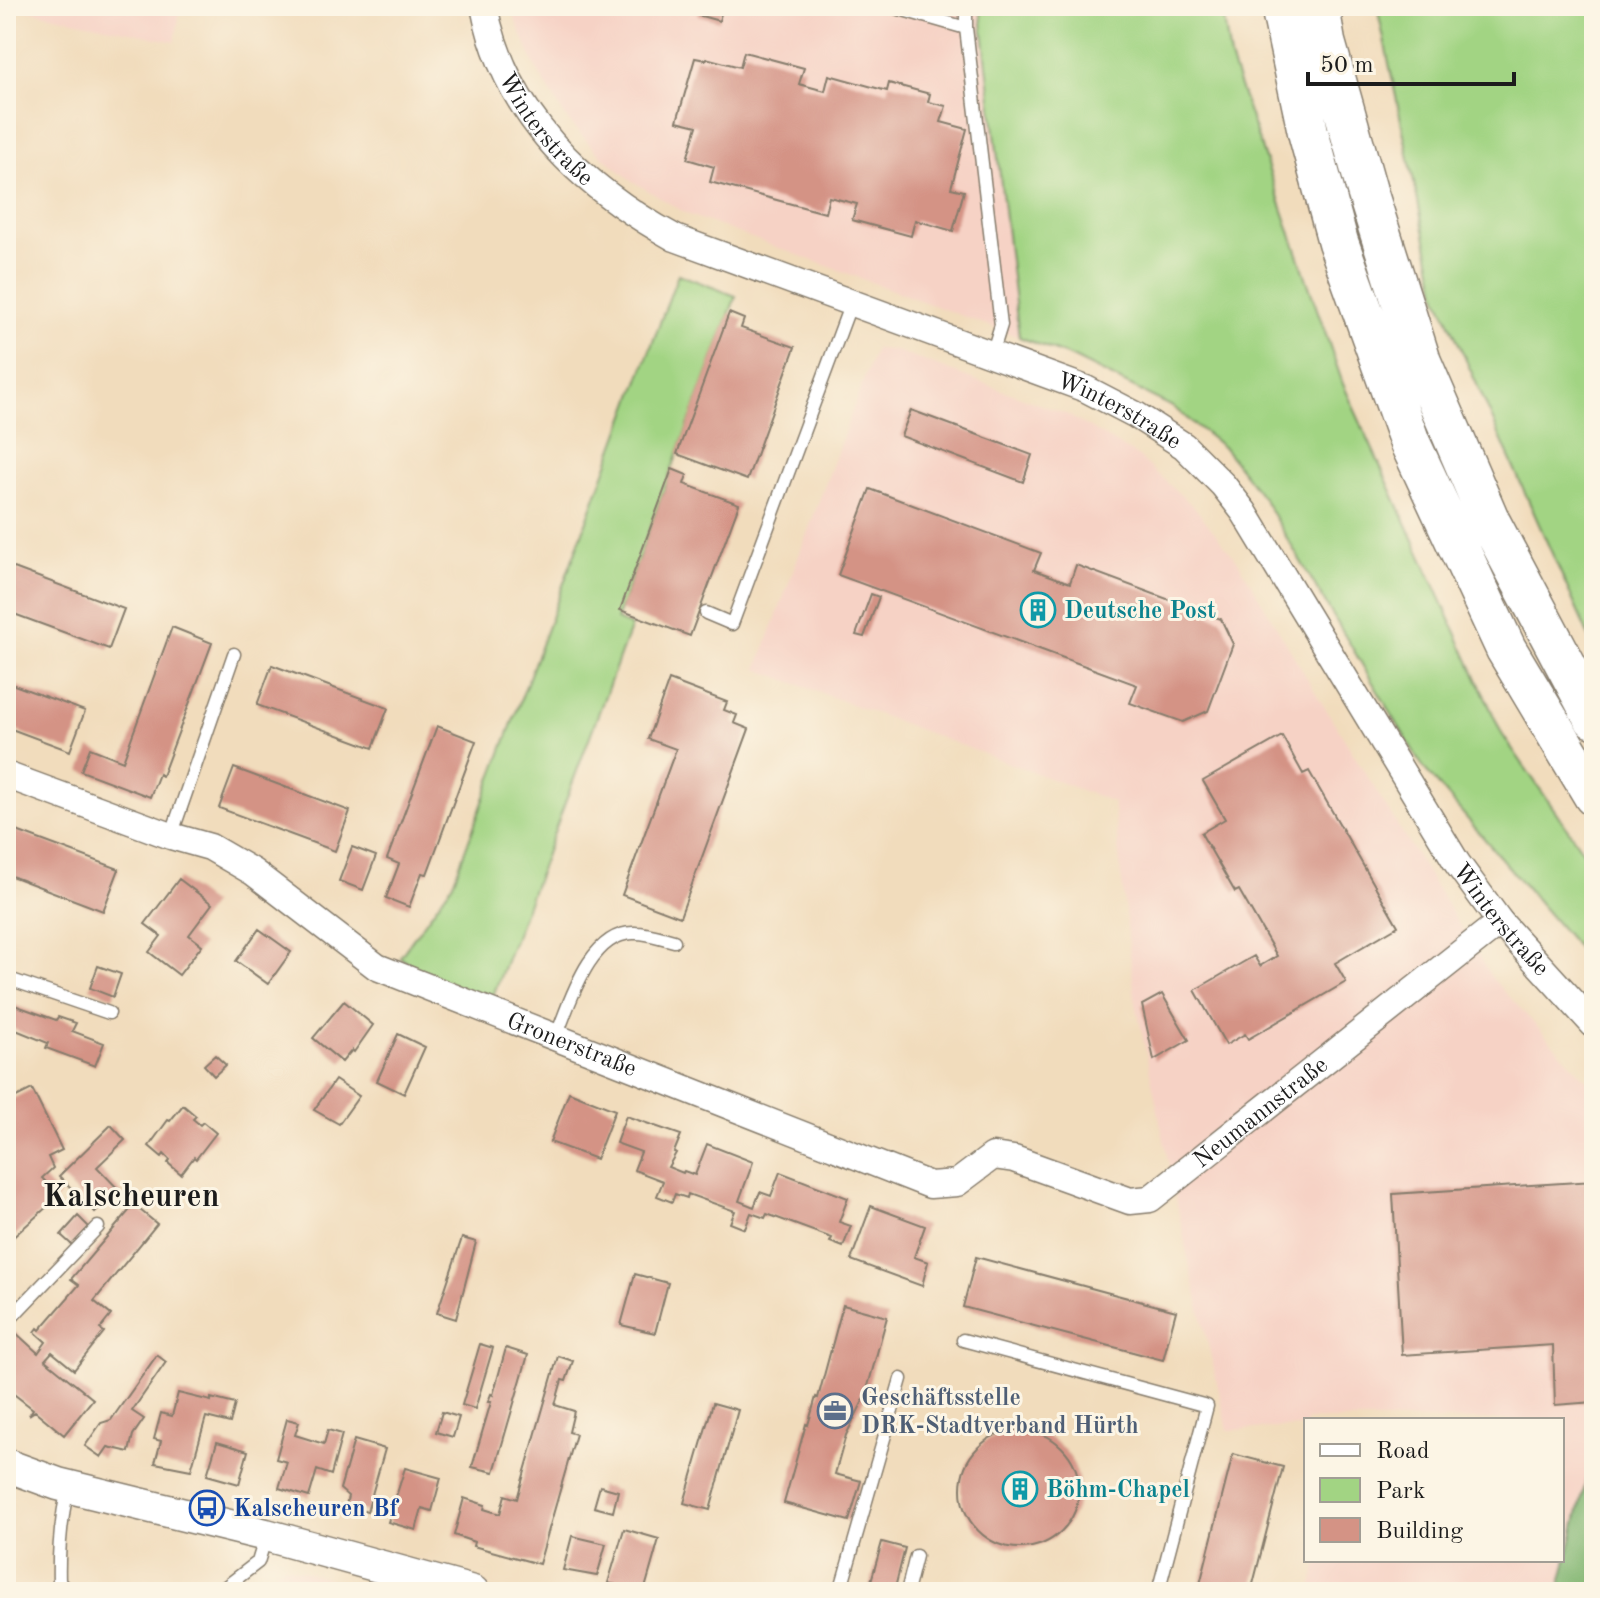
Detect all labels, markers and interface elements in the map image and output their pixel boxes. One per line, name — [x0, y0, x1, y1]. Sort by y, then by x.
scale bar — [1308, 36, 1514, 86]
text: 50 m — [1320, 54, 1374, 78]
street label: Winterstraße — [493, 69, 597, 191]
street label: Winterstraße — [1053, 369, 1185, 455]
building icon: Deutsche Post — [1019, 591, 1057, 629]
place label: Deutsche Post — [1064, 600, 1216, 624]
street label: Winterstraße — [1447, 859, 1553, 981]
street label: Gronerstraße — [503, 1009, 639, 1082]
street label: Neumannstraße — [1190, 1053, 1333, 1174]
district label: Kalscheuren — [43, 1182, 219, 1214]
place label: Geschäftsstelle DRK-Stadtverband Hürth — [861, 1387, 1139, 1439]
office icon: Geschäftsstelle DRK-Stadtverband Hürth — [816, 1392, 854, 1430]
legend — [1304, 1418, 1564, 1562]
text: Road — [1376, 1440, 1429, 1464]
building icon: Böhm-Chapel — [1001, 1470, 1039, 1508]
place label: Böhm-Chapel — [1046, 1479, 1190, 1503]
text: Park — [1376, 1480, 1425, 1504]
bus stop icon: Kalscheuren Bf — [188, 1489, 226, 1527]
place label: Kalscheuren Bf — [233, 1498, 399, 1522]
text: Building — [1376, 1520, 1463, 1544]

